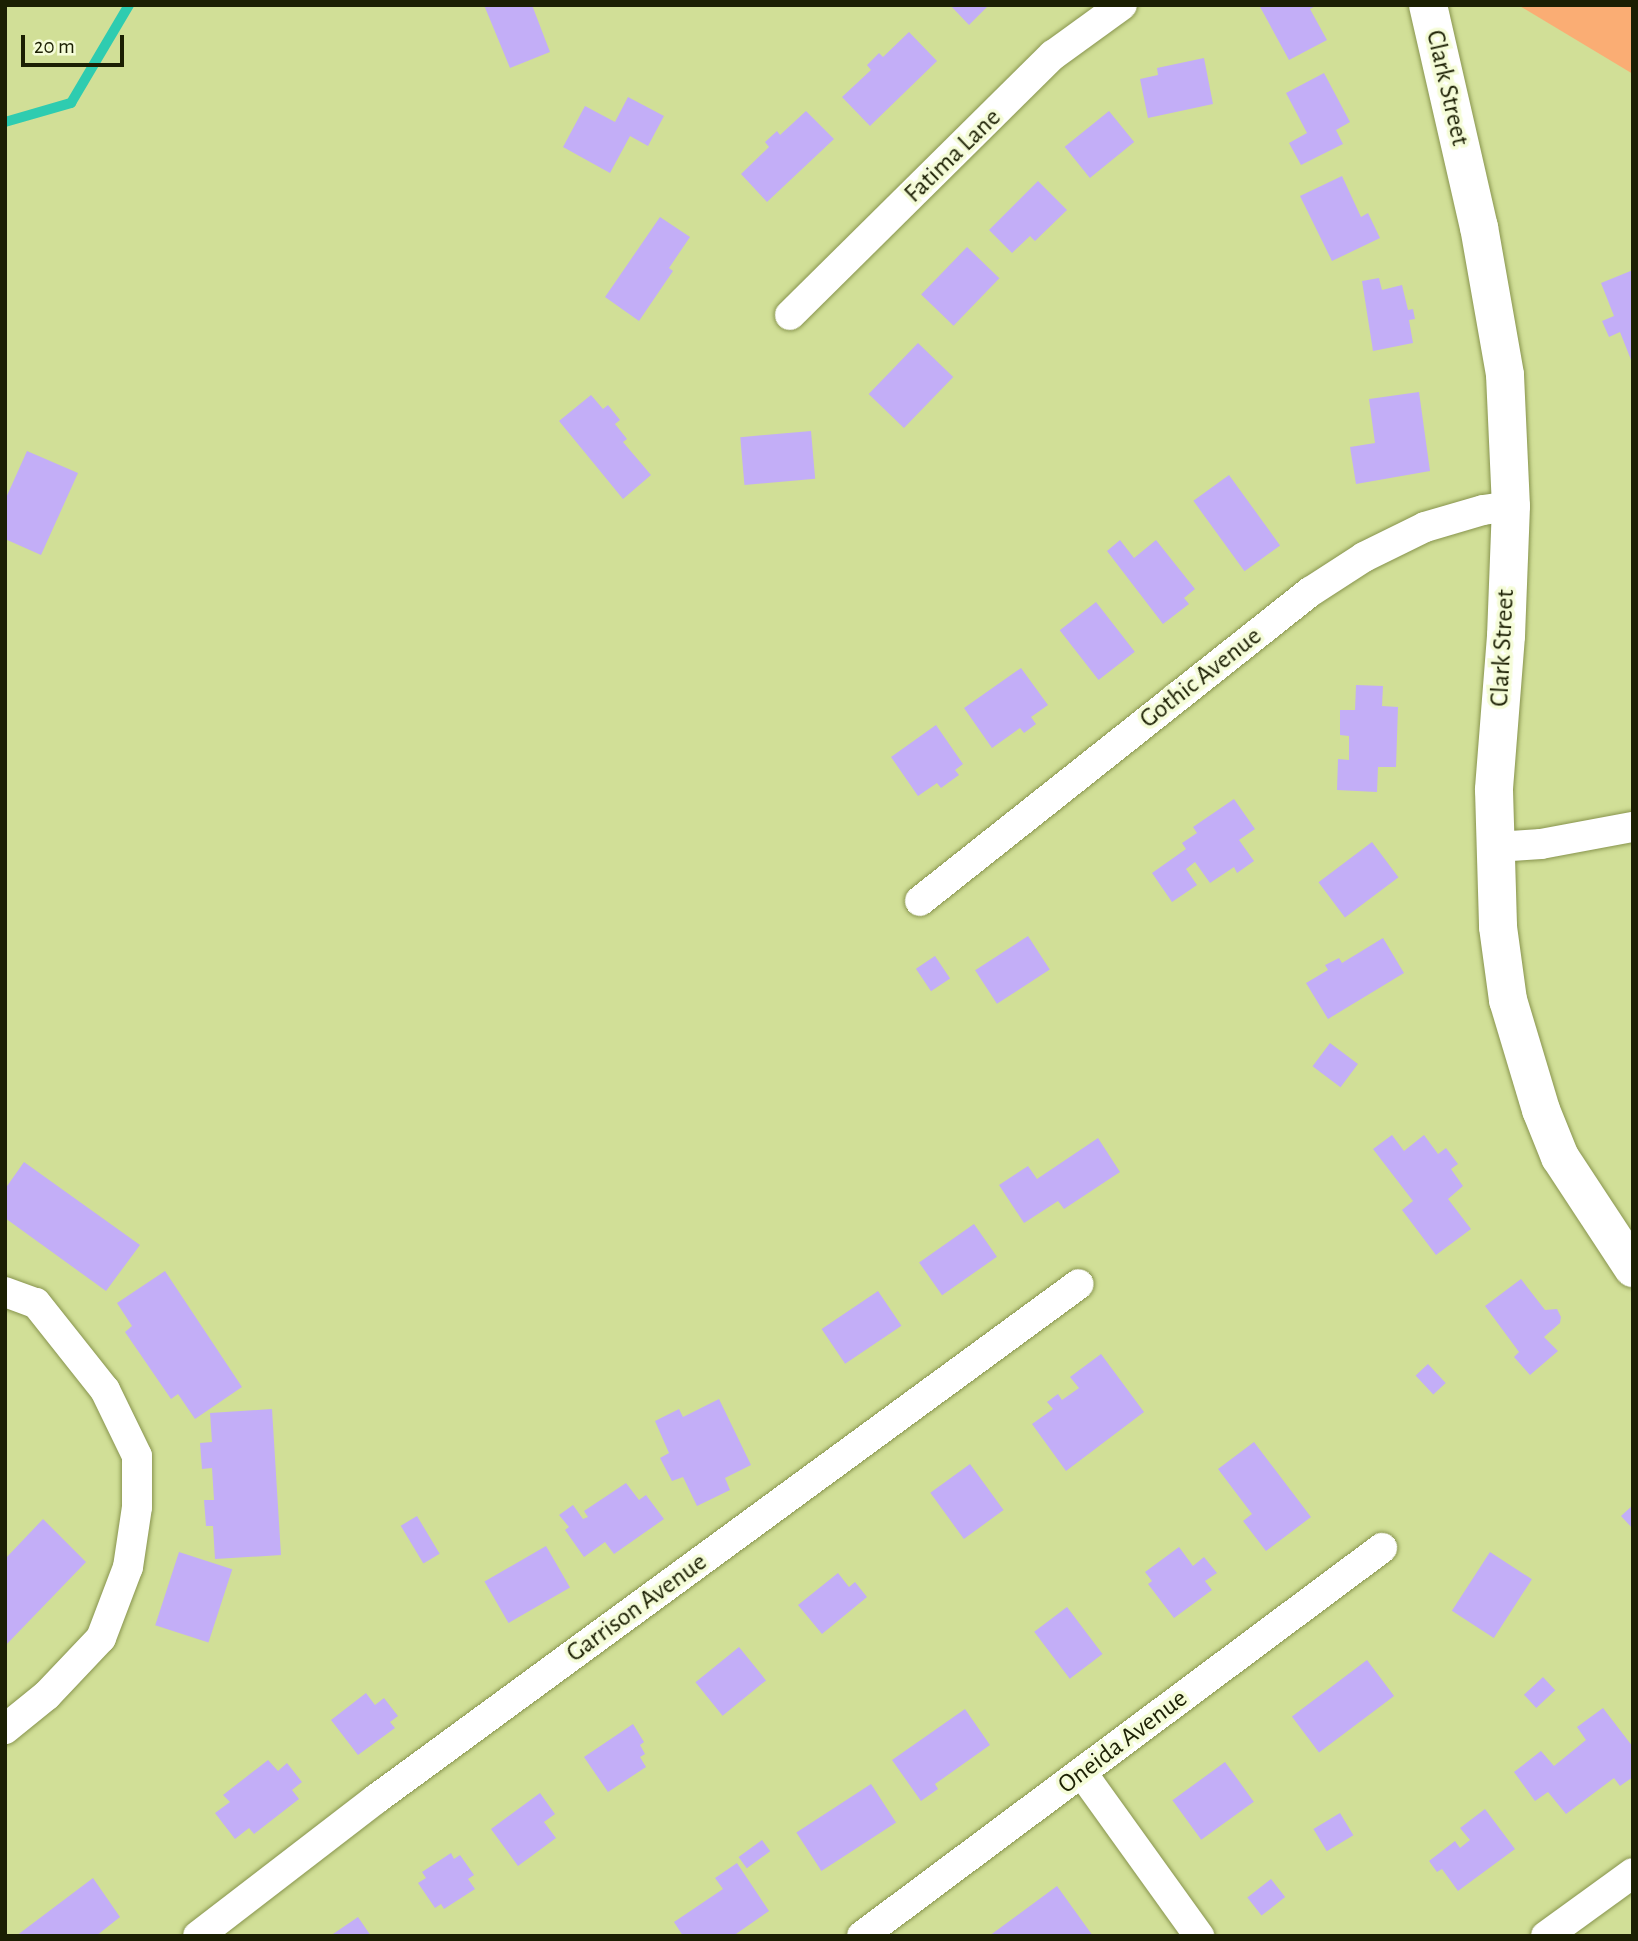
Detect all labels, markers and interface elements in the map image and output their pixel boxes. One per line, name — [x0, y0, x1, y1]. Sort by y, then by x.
scale bar — [24, 21, 128, 65]
street label: Clark Street — [1419, 27, 1475, 149]
text: 20 m — [34, 36, 75, 57]
street label: Fatima Lane — [898, 102, 1008, 210]
street label: Clark Street — [1484, 589, 1522, 707]
street label: Gothic Avenue — [1134, 621, 1268, 735]
street label: Garrison Avenue — [561, 1547, 713, 1669]
street label: Oneida Avenue — [1052, 1683, 1194, 1801]

